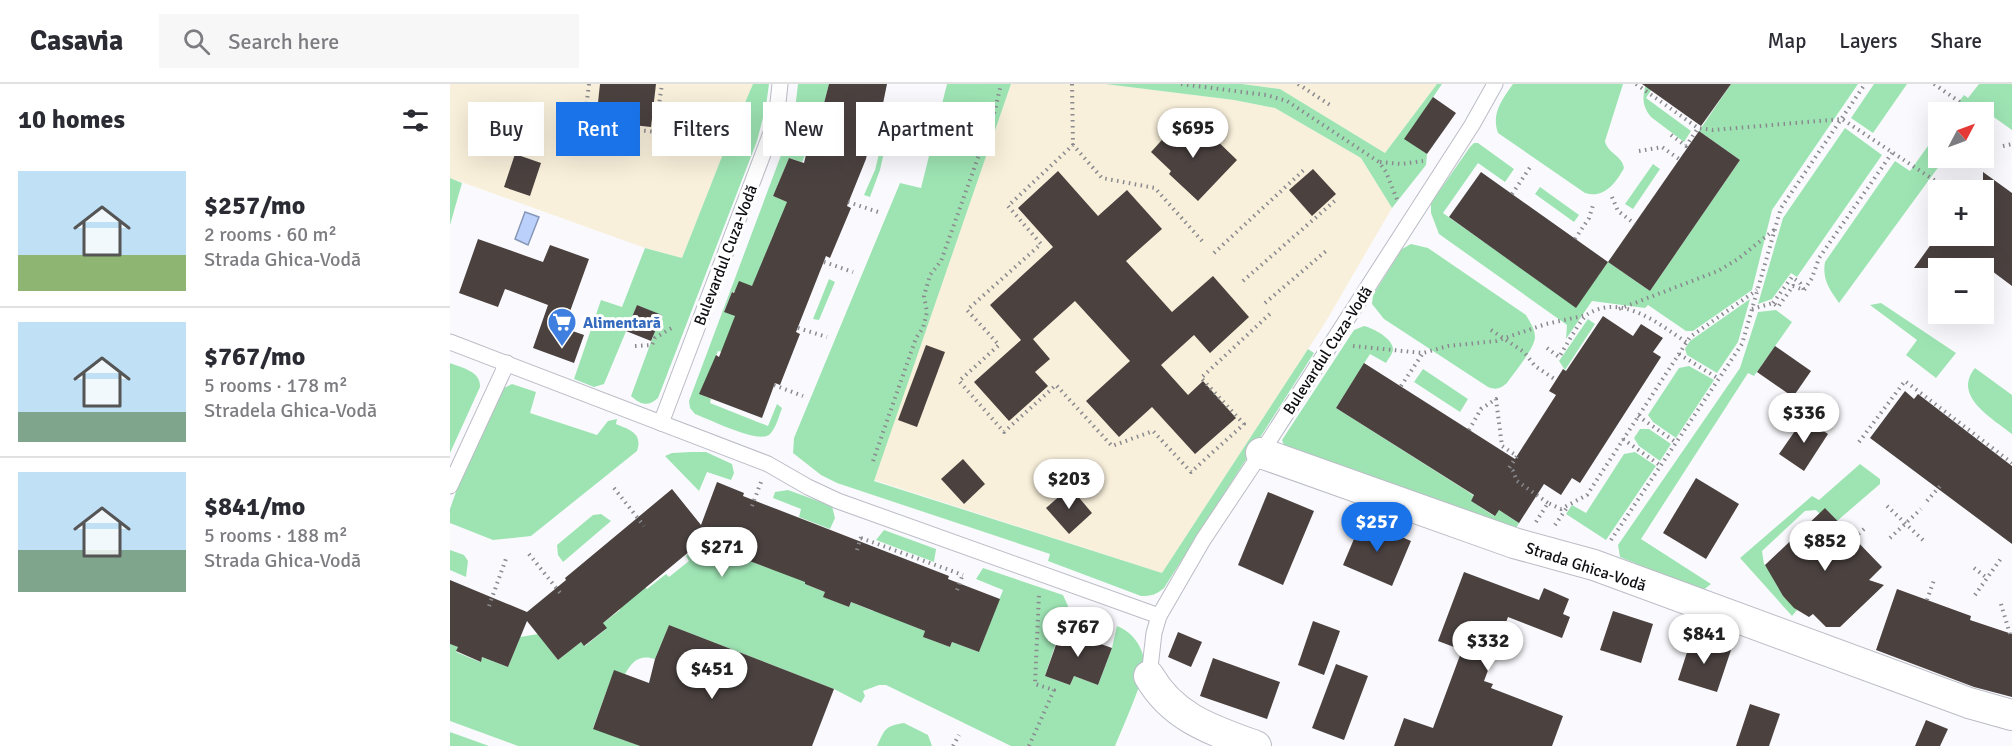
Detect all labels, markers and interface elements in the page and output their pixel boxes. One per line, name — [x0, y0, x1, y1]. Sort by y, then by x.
search box — [159, 14, 579, 68]
text: Casavia — [30, 24, 123, 58]
icon: search — [180, 25, 213, 58]
text: Search here — [228, 28, 339, 55]
text: Map — [1768, 28, 1806, 54]
text: Layers — [1839, 28, 1897, 54]
text: Share — [1930, 28, 1982, 54]
chip: Buy — [468, 102, 544, 156]
chip: Rent — [556, 102, 640, 156]
chip: Filters — [652, 102, 751, 156]
chip: New — [763, 102, 844, 156]
chip: Apartment — [856, 102, 995, 156]
north arrow — [1928, 102, 1994, 168]
map controls — [1928, 102, 1994, 324]
text: 10 homes — [18, 104, 125, 136]
icon: filters — [399, 104, 432, 137]
pin: $695 — [1157, 108, 1229, 159]
text: $695 — [1171, 115, 1215, 140]
button: + — [1928, 180, 1994, 246]
street label: Bulevardul Cuza-Vodă — [690, 182, 762, 329]
text: $257/mo — [204, 190, 305, 222]
icon: home — [66, 195, 138, 267]
text: 2 rooms · 60 m² — [204, 222, 337, 247]
text: Strada Ghica-Vodă — [204, 247, 361, 272]
button: − — [1928, 258, 1994, 324]
street label: Bulevardul Cuza-Vodă — [1279, 282, 1377, 419]
supermarket icon: Alimentară — [546, 306, 578, 348]
place label: Alimentară — [583, 313, 661, 333]
text: $767/mo — [204, 341, 305, 373]
icon: home — [66, 346, 138, 418]
text: 5 rooms · 178 m² — [204, 373, 348, 398]
pin: $336 — [1768, 393, 1840, 444]
text: Stradela Ghica-Vodă — [204, 398, 377, 423]
text: $336 — [1782, 400, 1826, 425]
pin: $203 — [1033, 459, 1105, 510]
text: $203 — [1047, 466, 1091, 491]
text: $841/mo — [204, 491, 305, 523]
icon: home — [66, 496, 138, 568]
pin: $257 — [1341, 502, 1413, 553]
text: $257 — [1355, 509, 1399, 534]
pin: $852 — [1789, 521, 1861, 572]
text: 5 rooms · 188 m² — [204, 523, 348, 548]
pin: $271 — [686, 527, 758, 578]
text: $852 — [1803, 528, 1847, 553]
text: $271 — [700, 534, 744, 559]
street label: Strada Ghica-Vodă — [1523, 538, 1649, 596]
text: Strada Ghica-Vodă — [204, 548, 361, 573]
pin: $767 — [1042, 607, 1114, 658]
text: $767 — [1056, 614, 1100, 639]
pin: $841 — [1668, 614, 1740, 665]
pin: $332 — [1452, 621, 1524, 672]
text: $841 — [1682, 621, 1726, 646]
text: $332 — [1466, 628, 1510, 653]
pin: $451 — [676, 649, 748, 700]
text: $451 — [690, 656, 734, 681]

